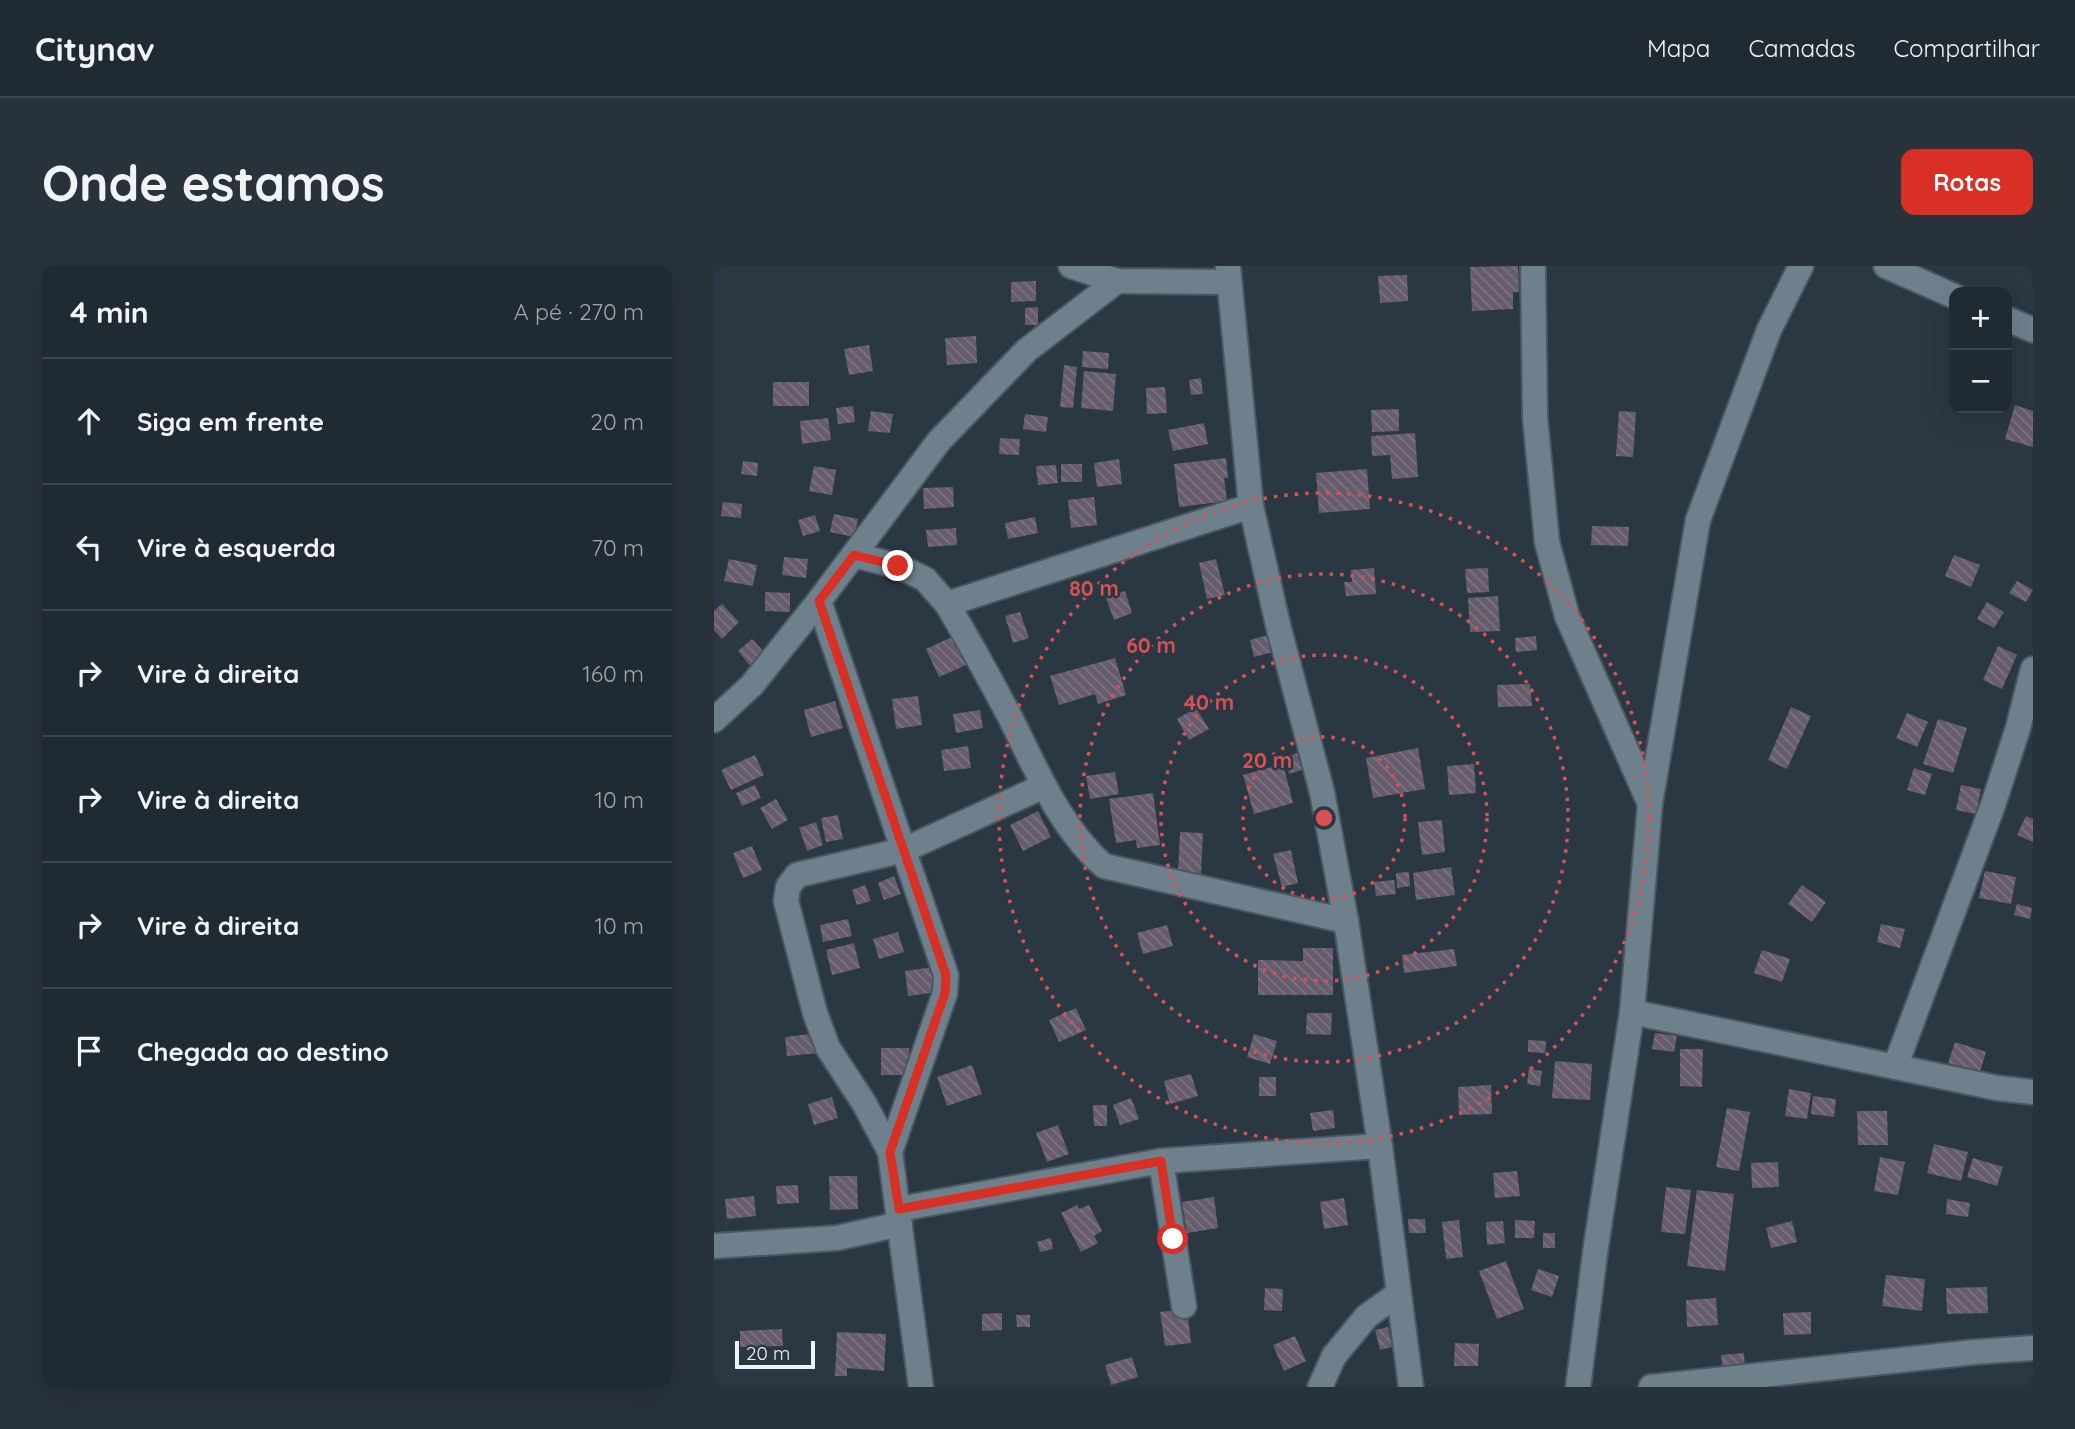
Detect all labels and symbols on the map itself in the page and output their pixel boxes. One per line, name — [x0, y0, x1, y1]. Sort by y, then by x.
route end — [882, 550, 913, 581]
text: 80 m — [1069, 575, 1119, 601]
text: 60 m — [1126, 632, 1176, 658]
text: 40 m — [1184, 689, 1234, 715]
text: 20 m — [1242, 747, 1292, 773]
centre of rings — [1312, 806, 1336, 830]
route start — [1157, 1223, 1188, 1254]
scale bar — [735, 1338, 816, 1370]

